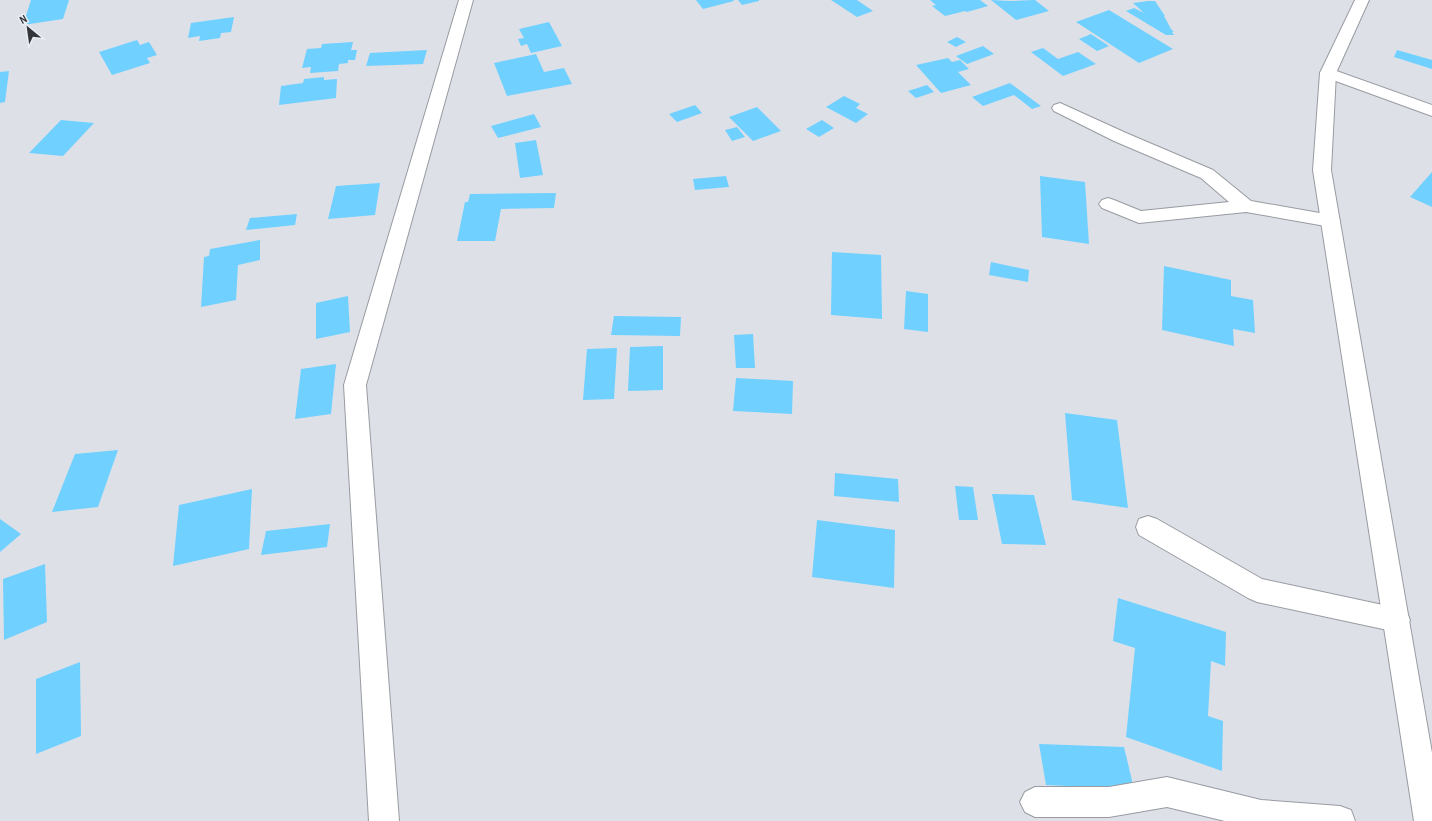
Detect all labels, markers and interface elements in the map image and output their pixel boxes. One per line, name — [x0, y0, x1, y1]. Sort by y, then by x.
north arrow — [8, 8, 48, 48]
text: N — [17, 12, 29, 27]

